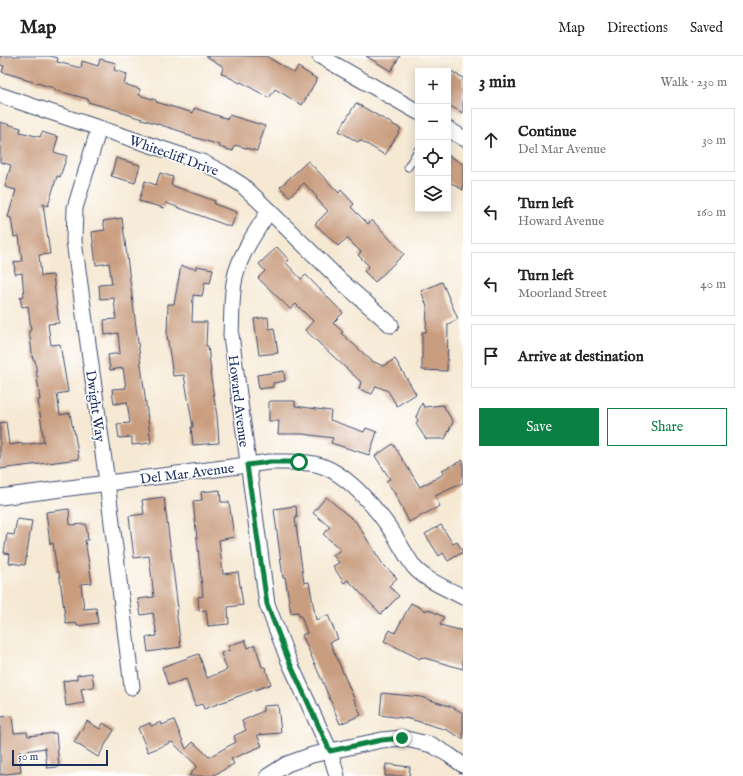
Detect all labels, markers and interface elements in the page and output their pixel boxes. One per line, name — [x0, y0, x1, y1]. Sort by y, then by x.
text: Map — [20, 16, 56, 40]
text: Map — [558, 19, 585, 37]
text: Directions — [607, 19, 668, 37]
text: Saved — [690, 19, 723, 37]
map controls — [415, 68, 451, 212]
button: + — [415, 68, 451, 104]
text: 3 min — [479, 72, 516, 93]
text: Walk · 230 m — [661, 74, 727, 91]
button: − — [415, 104, 451, 140]
text: Continue — [518, 122, 576, 141]
icon: ahead — [480, 129, 502, 151]
street label: Whitecliff Drive — [126, 131, 221, 181]
text: 30 m — [702, 132, 726, 149]
button: locate — [415, 140, 451, 176]
text: Del Mar Avenue — [518, 141, 606, 158]
button: layers — [415, 176, 451, 212]
text: Turn left — [518, 194, 574, 213]
icon: left — [480, 201, 502, 223]
text: 160 m — [696, 204, 726, 221]
text: Howard Avenue — [518, 213, 604, 230]
text: Turn left — [518, 266, 574, 285]
icon: left — [480, 273, 502, 295]
text: 40 m — [700, 276, 726, 293]
text: Moorland Street — [518, 285, 607, 302]
icon: arrive — [480, 345, 502, 367]
text: Arrive at destination — [518, 347, 644, 366]
street label: Howard Avenue — [223, 354, 253, 449]
street label: Dwight Way — [81, 369, 109, 443]
button: Save — [479, 408, 599, 446]
button: Share — [607, 408, 727, 446]
route start — [290, 453, 308, 471]
street label: Del Mar Avenue — [139, 459, 236, 489]
route end — [393, 729, 411, 747]
scale bar — [12, 748, 108, 767]
text: 50 m — [18, 750, 38, 764]

